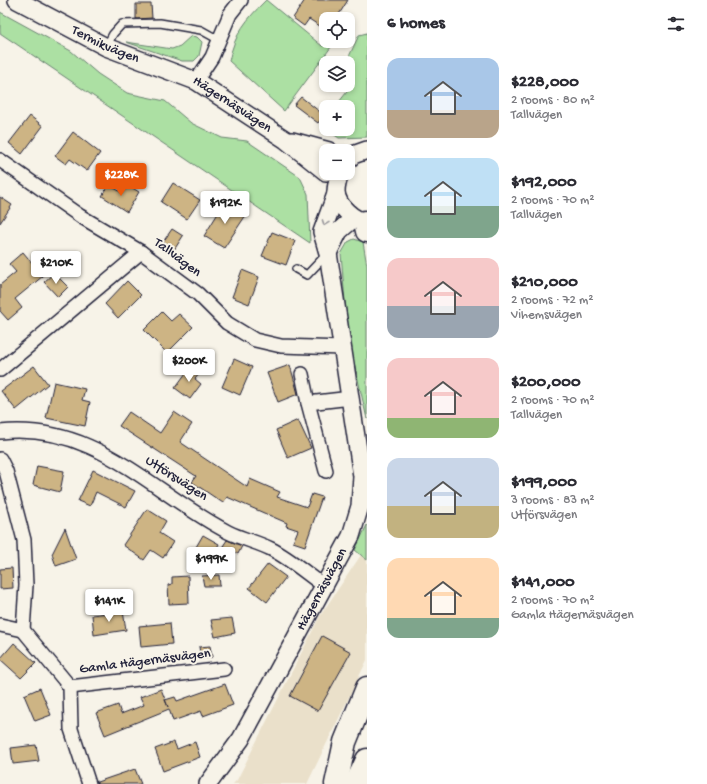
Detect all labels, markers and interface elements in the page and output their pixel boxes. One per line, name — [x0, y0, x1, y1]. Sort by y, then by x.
map controls — [319, 12, 355, 180]
button: locate — [319, 12, 355, 48]
icon: filters — [665, 13, 687, 35]
text: 6 homes — [387, 14, 445, 34]
street label: Termikvägen — [68, 21, 142, 67]
button: layers — [319, 56, 355, 92]
street label: Hägernäsvägen — [189, 72, 275, 137]
text: $228,000 — [511, 73, 579, 93]
icon: home — [419, 74, 467, 122]
text: 2 rooms · 80 m² — [511, 93, 595, 108]
button: + — [319, 100, 355, 136]
text: Tallvägen — [511, 108, 562, 123]
button: − — [319, 144, 355, 180]
pin: $228K — [93, 163, 149, 197]
text: $228K — [105, 168, 137, 183]
text: $192,000 — [511, 173, 577, 193]
icon: home — [419, 174, 467, 222]
pin: $192K — [197, 191, 253, 225]
text: 2 rooms · 70 m² — [511, 193, 594, 208]
text: $192K — [209, 196, 241, 211]
text: Tallvägen — [511, 208, 562, 223]
one-way arrow — [322, 220, 330, 227]
street label: Tallvägen — [149, 234, 204, 282]
pin: $210K — [28, 251, 84, 285]
text: $210K — [40, 256, 72, 271]
text: $210,000 — [511, 273, 578, 293]
icon: home — [419, 274, 467, 322]
text: 2 rooms · 72 m² — [511, 293, 593, 308]
text: Vihemsvägen — [511, 308, 582, 323]
pin: $200K — [161, 349, 217, 383]
text: $200K — [172, 354, 206, 369]
text: $200,000 — [511, 373, 581, 393]
icon: home — [419, 374, 467, 422]
text: 2 rooms · 70 m² — [511, 393, 594, 408]
text: Tallvägen — [511, 408, 562, 423]
street label: Utförsvägen — [141, 452, 211, 506]
text: $199,000 — [511, 473, 577, 493]
icon: home — [419, 474, 467, 522]
text: 3 rooms · 83 m² — [511, 493, 595, 508]
text: Utförsvägen — [511, 508, 577, 523]
street label: Hägernäsvägen — [293, 545, 351, 634]
pin: $199K — [183, 547, 239, 581]
text: $199K — [195, 552, 227, 567]
text: $141,000 — [511, 573, 575, 593]
icon: home — [419, 574, 467, 622]
pin: $141K — [81, 589, 137, 623]
text: 2 rooms · 70 m² — [511, 593, 594, 608]
text: $141K — [94, 594, 124, 609]
text: Gamla Hägernäsvägen — [511, 608, 634, 623]
street label: Gamla Hägernäsvägen — [78, 645, 212, 678]

